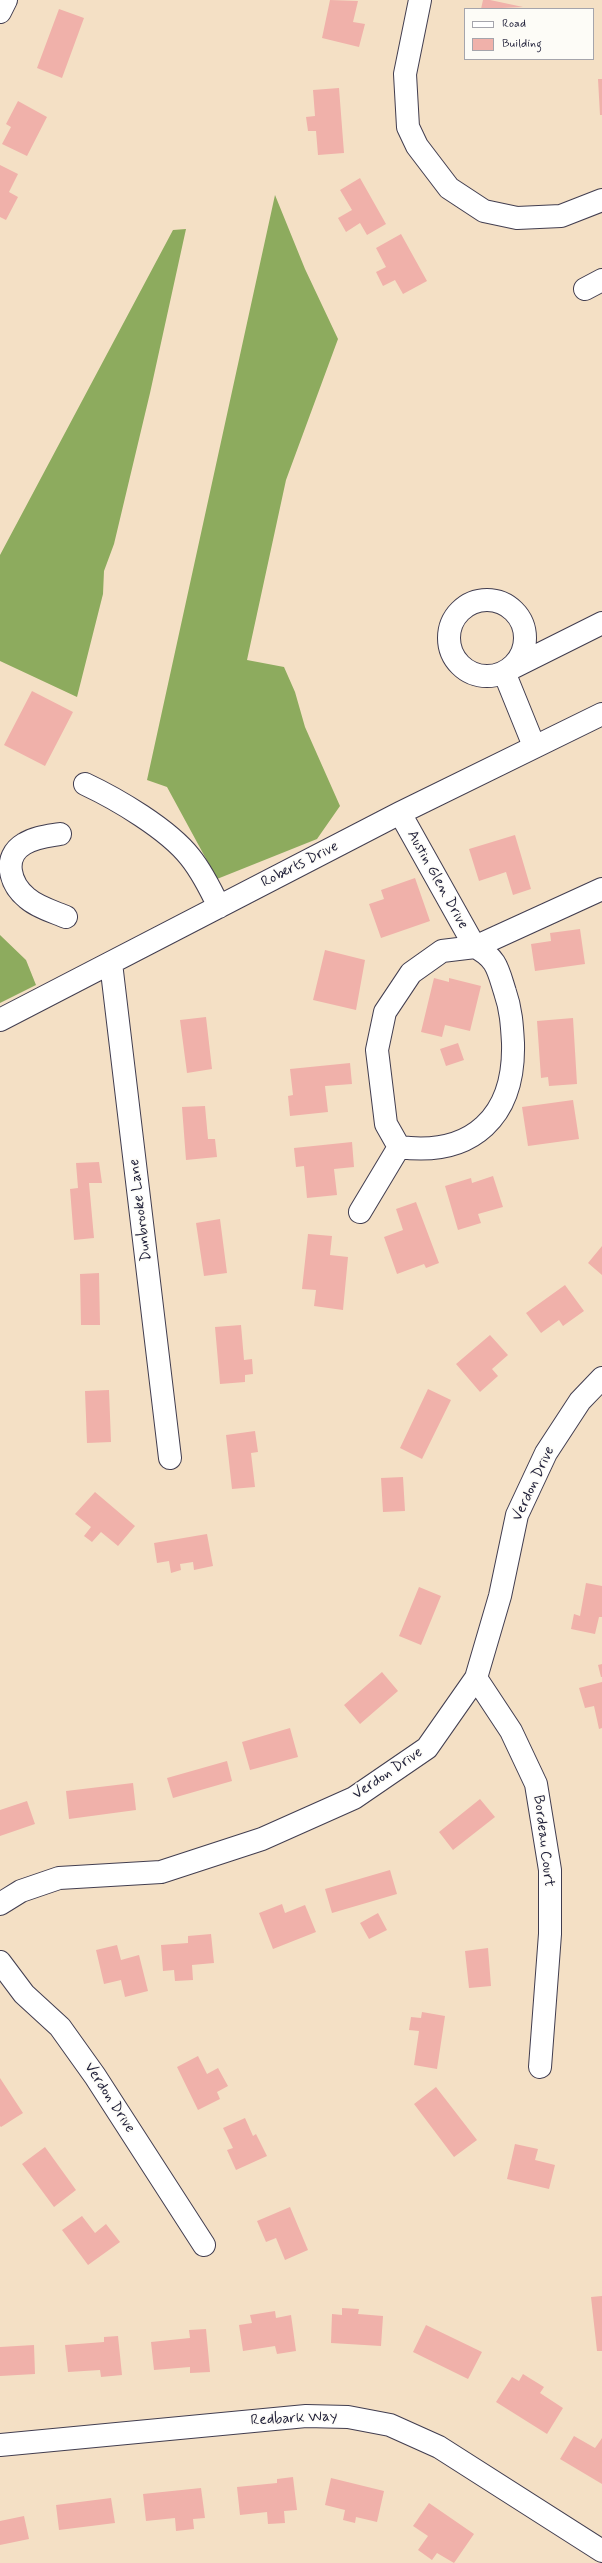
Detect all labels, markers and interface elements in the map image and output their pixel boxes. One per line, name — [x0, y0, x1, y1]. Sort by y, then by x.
legend — [464, 8, 594, 60]
text: Road — [502, 16, 526, 32]
text: Building — [502, 36, 542, 52]
street label: Austin Glen Drive — [402, 827, 472, 933]
street label: Roberts Drive — [258, 838, 342, 892]
street label: Dunbrooke Lane — [126, 1158, 156, 1262]
street label: Verdon Drive — [509, 1444, 559, 1524]
street label: Verdon Drive — [350, 1744, 426, 1804]
street label: Bordeau Court — [528, 1794, 558, 1888]
street label: Verdon Drive — [79, 2059, 139, 2137]
street label: Redbark Way — [250, 2408, 338, 2430]

